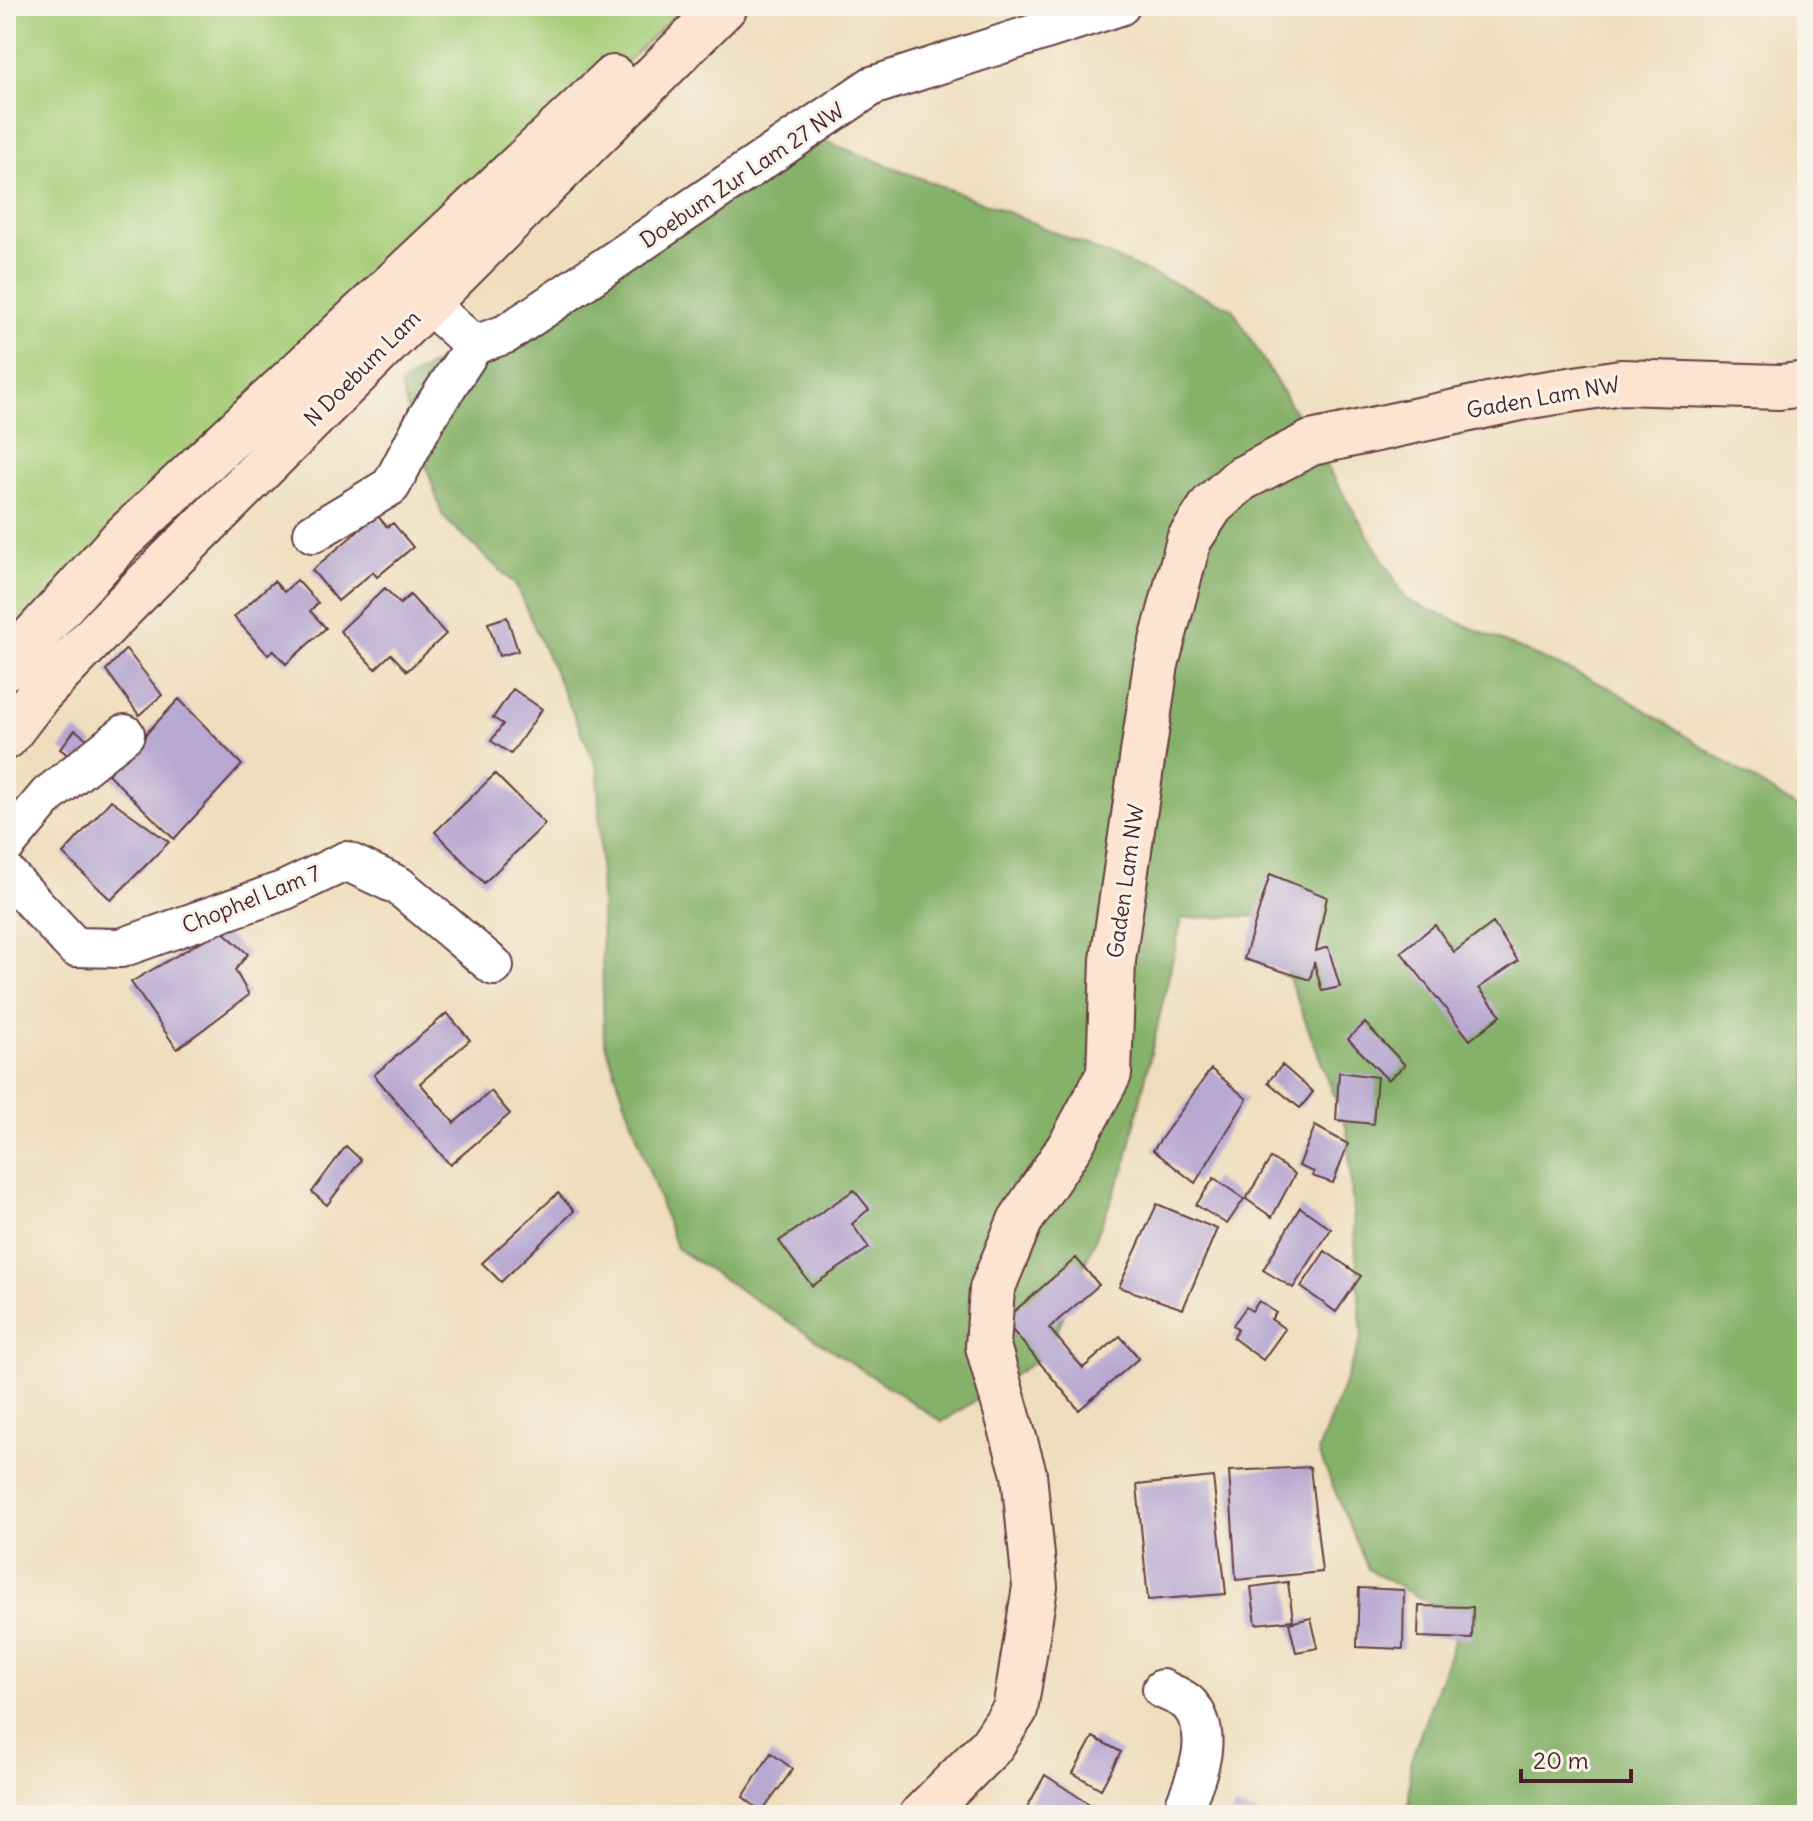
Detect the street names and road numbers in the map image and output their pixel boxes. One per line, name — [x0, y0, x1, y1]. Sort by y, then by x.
street label: Doebum Zur Lam 27 NW — [634, 96, 850, 254]
street label: N Doebum Lam — [298, 304, 426, 432]
street label: Gaden Lam NW — [1464, 370, 1622, 424]
street label: Gaden Lam NW — [1100, 802, 1150, 960]
street label: Chophel Lam 7 — [178, 859, 324, 939]

